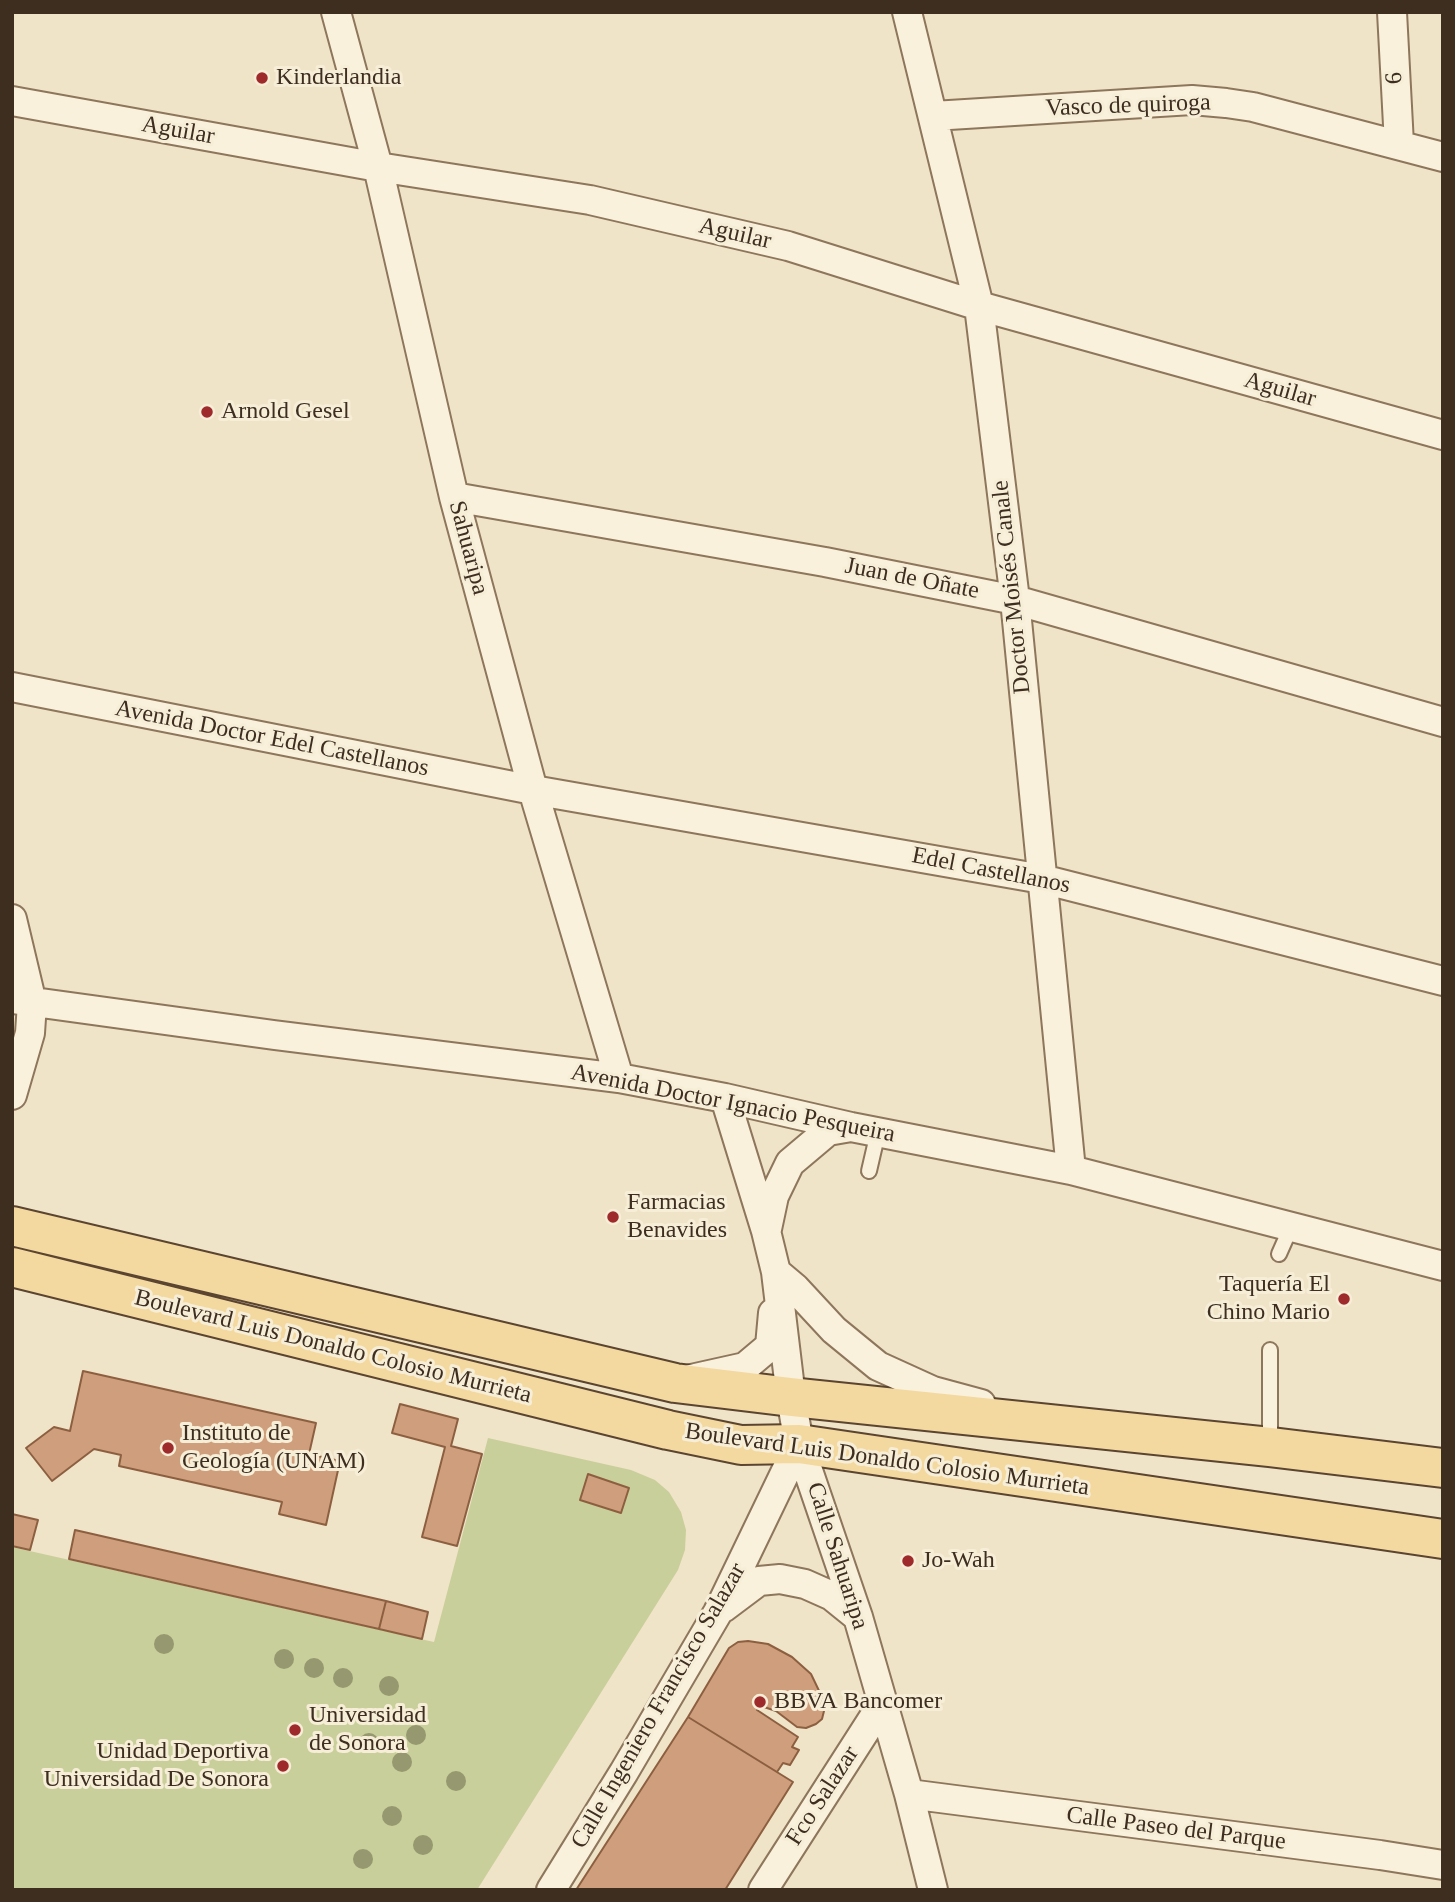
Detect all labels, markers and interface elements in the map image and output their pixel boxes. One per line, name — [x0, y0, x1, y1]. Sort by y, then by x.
place label: Kinderlandia — [276, 64, 401, 92]
marker: Kinderlandia — [254, 70, 270, 86]
street label: 6 — [1380, 71, 1410, 85]
street label: Vasco de quiroga — [1045, 89, 1211, 123]
street label: Aguilar — [139, 110, 217, 152]
street label: Aguilar — [696, 212, 774, 256]
street label: Aguilar — [1241, 366, 1319, 414]
place label: Arnold Gesel — [221, 398, 350, 426]
marker: Arnold Gesel — [199, 404, 215, 420]
street label: Doctor Moisés Canale — [986, 479, 1038, 695]
street label: Sahuaripa — [442, 498, 494, 598]
street label: Juan de Oñate — [843, 552, 981, 606]
street label: Avenida Doctor Edel Castellanos — [113, 694, 431, 784]
street label: Edel Castellanos — [909, 842, 1073, 900]
street label: Avenida Doctor Ignacio Pesqueira — [569, 1058, 897, 1150]
place label: Farmacias Benavides — [627, 1189, 727, 1245]
marker: Farmacias Benavides — [605, 1209, 621, 1225]
place label: Taquería El Chino Mario — [1207, 1271, 1330, 1327]
street label: Boulevard Luis Donaldo Colosio Murrieta — [132, 1284, 534, 1410]
marker: Taquería El Chino Mario — [1336, 1291, 1352, 1307]
street label: Boulevard Luis Donaldo Colosio Murrieta — [683, 1417, 1091, 1503]
place label: Instituto de Geología (UNAM) — [182, 1420, 365, 1476]
marker: Instituto de Geología (UNAM) — [160, 1440, 176, 1456]
street label: Calle Sahuaripa — [800, 1479, 874, 1633]
place label: Jo-Wah — [922, 1547, 995, 1575]
marker: Jo-Wah — [900, 1553, 916, 1569]
street label: Calle Ingeniero Francisco Salazar — [565, 1558, 753, 1854]
place label: BBVA Bancomer — [774, 1688, 942, 1716]
marker: BBVA Bancomer — [752, 1694, 768, 1710]
place label: Universidad de Sonora — [309, 1702, 426, 1758]
marker: Universidad de Sonora — [287, 1722, 303, 1738]
place label: Unidad Deportiva Universidad De Sonora — [44, 1738, 269, 1794]
street label: Fco Salazar — [780, 1741, 866, 1851]
marker: Unidad Deportiva Universidad De Sonora — [275, 1758, 291, 1774]
street label: Calle Paseo del Parque — [1065, 1801, 1287, 1857]

